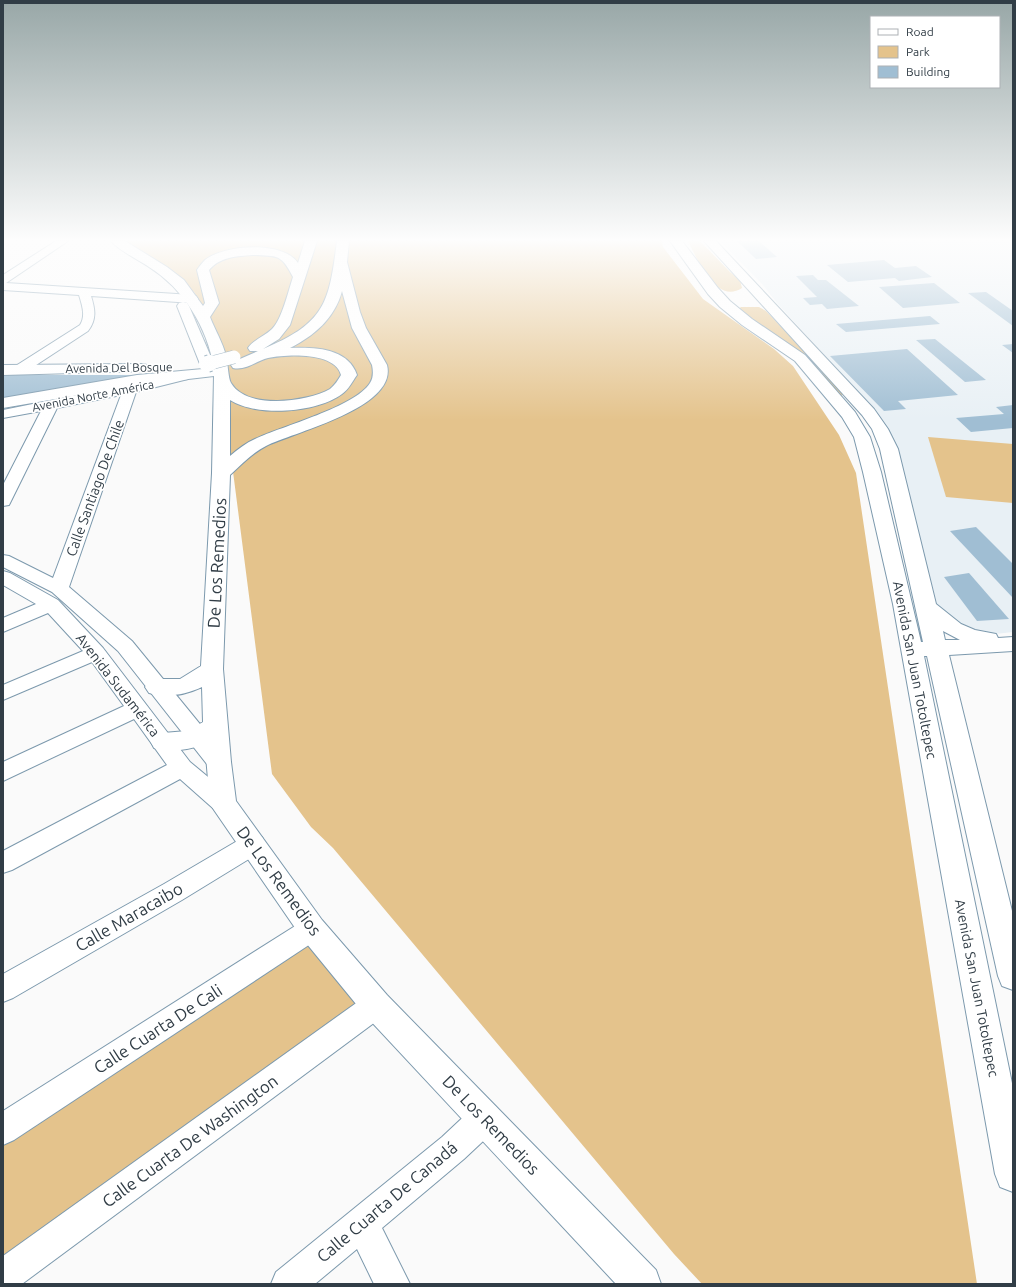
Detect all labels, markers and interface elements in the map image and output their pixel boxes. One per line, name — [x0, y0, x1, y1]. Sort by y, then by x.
legend — [870, 16, 1000, 88]
text: Road — [906, 25, 934, 38]
text: Park — [906, 45, 930, 58]
text: Building — [906, 65, 950, 78]
street label: Avenida Del Bosque — [65, 360, 173, 375]
street label: Avenida Norte América — [31, 377, 155, 414]
street label: Calle Santiago De Chile — [63, 417, 127, 559]
street label: De Los Remedios — [204, 497, 229, 629]
street label: Avenida San Juan Totoltepec — [890, 580, 940, 761]
street label: Avenida Sudamérica — [73, 630, 163, 740]
street label: De Los Remedios — [233, 822, 325, 939]
street label: Calle Maracaibo — [72, 878, 186, 955]
street label: Avenida San Juan Totoltepec — [952, 898, 1002, 1079]
street label: Calle Cuarta De Cali — [90, 980, 225, 1077]
street label: Calle Cuarta De Washington — [98, 1071, 281, 1211]
street label: De Los Remedios — [439, 1071, 544, 1178]
street label: Calle Cuarta De Canadá — [313, 1137, 461, 1266]

